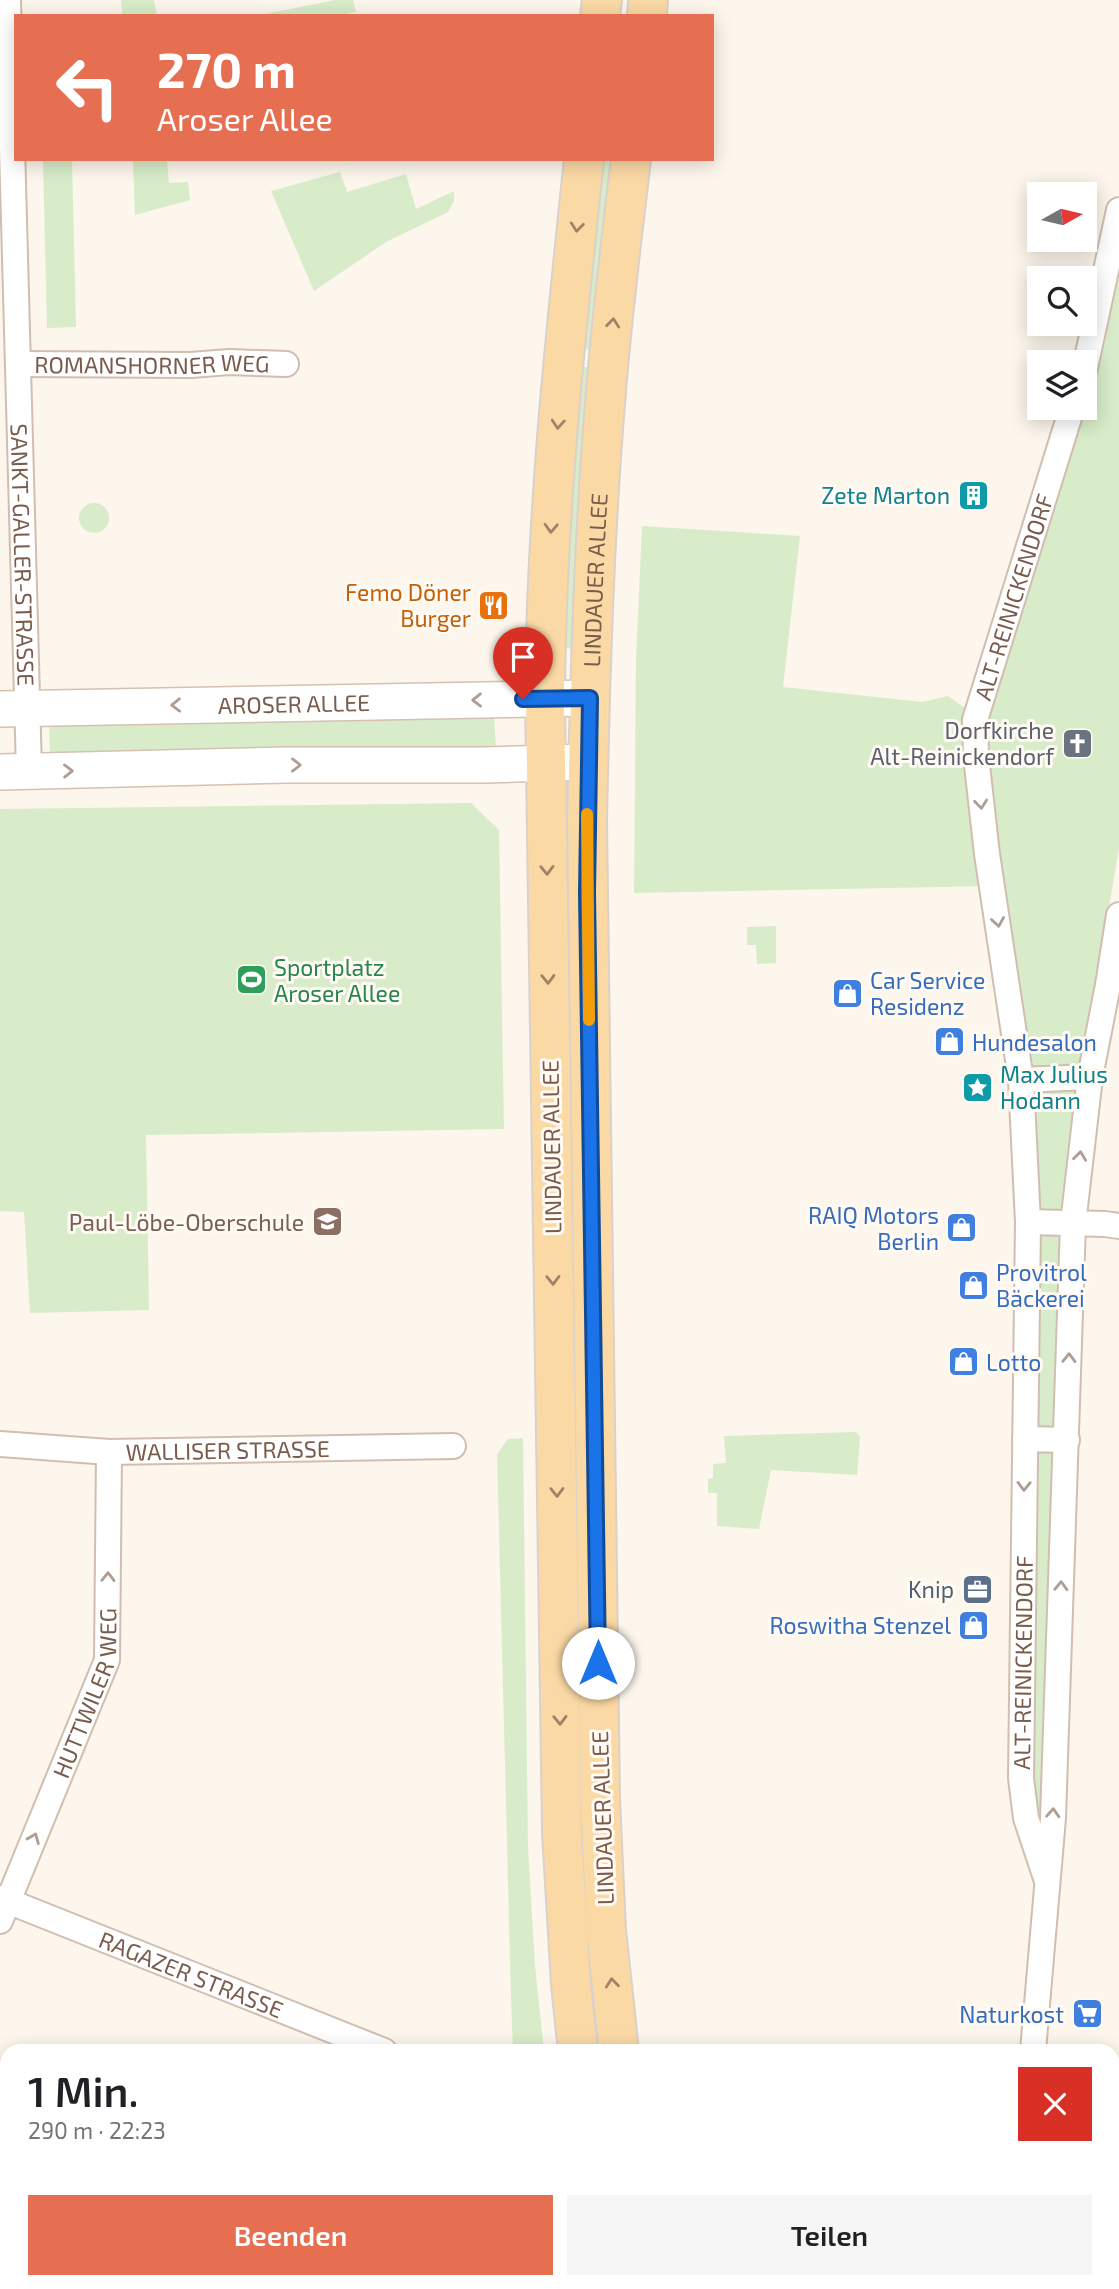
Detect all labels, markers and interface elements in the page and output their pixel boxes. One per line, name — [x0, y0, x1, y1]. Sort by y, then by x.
text: 270 m — [157, 39, 296, 98]
icon: left — [42, 42, 133, 133]
text: Aroser Allee — [157, 99, 333, 137]
north arrow — [1027, 182, 1097, 252]
map controls — [1027, 182, 1097, 420]
one-way arrow — [570, 222, 585, 233]
button: search — [1027, 266, 1097, 336]
one-way arrow — [605, 317, 620, 329]
street label: ROMANSHORNER WEG — [34, 348, 270, 379]
button: layers — [1027, 350, 1097, 420]
one-way arrow — [551, 419, 566, 430]
street label: SANKT-GALLER-STRASSE — [6, 423, 41, 686]
building icon: Zete Marton — [956, 478, 990, 512]
place label: Zete Marton — [821, 481, 950, 509]
street label: ALT-REINICKENDORF — [968, 490, 1058, 704]
street label: LINDAUER ALLEE — [577, 492, 613, 668]
one-way arrow — [543, 523, 558, 534]
place label: Femo Döner Burger — [345, 578, 471, 632]
restaurant icon: Femo Döner Burger — [477, 588, 511, 622]
pin — [493, 627, 553, 699]
icon: arrive — [504, 638, 542, 676]
street label: AROSER ALLEE — [218, 688, 370, 719]
one-way arrow — [471, 692, 482, 707]
one-way arrow — [170, 698, 181, 713]
place label: Dorfkirche Alt-Reinickendorf — [870, 716, 1055, 770]
church icon: Dorfkirche Alt-Reinickendorf — [1060, 726, 1094, 760]
one-way arrow — [291, 757, 301, 773]
one-way arrow — [63, 763, 74, 778]
one-way arrow — [974, 798, 989, 809]
one-way arrow — [539, 865, 555, 876]
one-way arrow — [990, 916, 1005, 928]
place label: Sportplatz Aroser Allee — [274, 953, 400, 1007]
sports icon: Sportplatz Aroser Allee — [234, 963, 268, 997]
place label: Car Service Residenz — [870, 966, 985, 1020]
one-way arrow — [541, 974, 556, 985]
shop icon: Car Service Residenz — [830, 976, 864, 1010]
shop icon: Hundesalon — [932, 1025, 966, 1059]
place label: Hundesalon — [972, 1028, 1097, 1056]
street label: LINDAUER ALLEE — [535, 1060, 567, 1234]
place label: Max Julius Hodann — [1000, 1060, 1108, 1114]
place icon: Max Julius Hodann — [960, 1070, 994, 1104]
one-way arrow — [1073, 1150, 1088, 1161]
place label: RAIQ Motors Berlin — [808, 1201, 939, 1255]
school or university icon: Paul-Löbe-Oberschule — [310, 1205, 344, 1239]
place label: Paul-Löbe-Oberschule — [69, 1208, 304, 1236]
shop icon: RAIQ Motors Berlin — [945, 1211, 979, 1245]
place label: Provitrol Bäckerei — [996, 1258, 1087, 1312]
shop icon: Provitrol Bäckerei — [956, 1268, 990, 1302]
one-way arrow — [546, 1275, 561, 1286]
shop icon: Lotto — [946, 1345, 980, 1379]
place label: Lotto — [986, 1348, 1041, 1376]
one-way arrow — [1061, 1353, 1077, 1363]
street label: WALLISER STRASSE — [125, 1434, 330, 1466]
one-way arrow — [1016, 1481, 1032, 1491]
one-way arrow — [549, 1487, 564, 1498]
street label: ALT-REINICKENDORF — [1007, 1555, 1038, 1770]
one-way arrow — [100, 1571, 116, 1581]
office icon: Knip — [960, 1572, 994, 1606]
place label: Knip — [908, 1575, 954, 1603]
one-way arrow — [1054, 1580, 1069, 1591]
street label: HUTTWILER WEG — [46, 1608, 121, 1782]
shop icon: Roswitha Stenzel — [957, 1608, 991, 1642]
place label: Roswitha Stenzel — [769, 1611, 951, 1639]
position arrow — [561, 1626, 635, 1700]
one-way arrow — [552, 1715, 568, 1726]
street label: LINDAUER ALLEE — [585, 1730, 619, 1906]
one-way arrow — [1045, 1807, 1060, 1818]
one-way arrow — [25, 1833, 39, 1845]
street label: RAGAZER STRASSE — [95, 1925, 288, 2024]
one-way arrow — [604, 1977, 619, 1989]
supermarket icon: Naturkost — [1070, 1997, 1104, 2031]
place label: Naturkost — [959, 2000, 1064, 2028]
text: 1 Min. — [28, 2065, 139, 2115]
button: close — [1018, 2067, 1092, 2141]
text: 290 m · 22:23 — [28, 2116, 166, 2144]
button: Beenden — [28, 2195, 553, 2275]
button: Teilen — [567, 2195, 1092, 2275]

